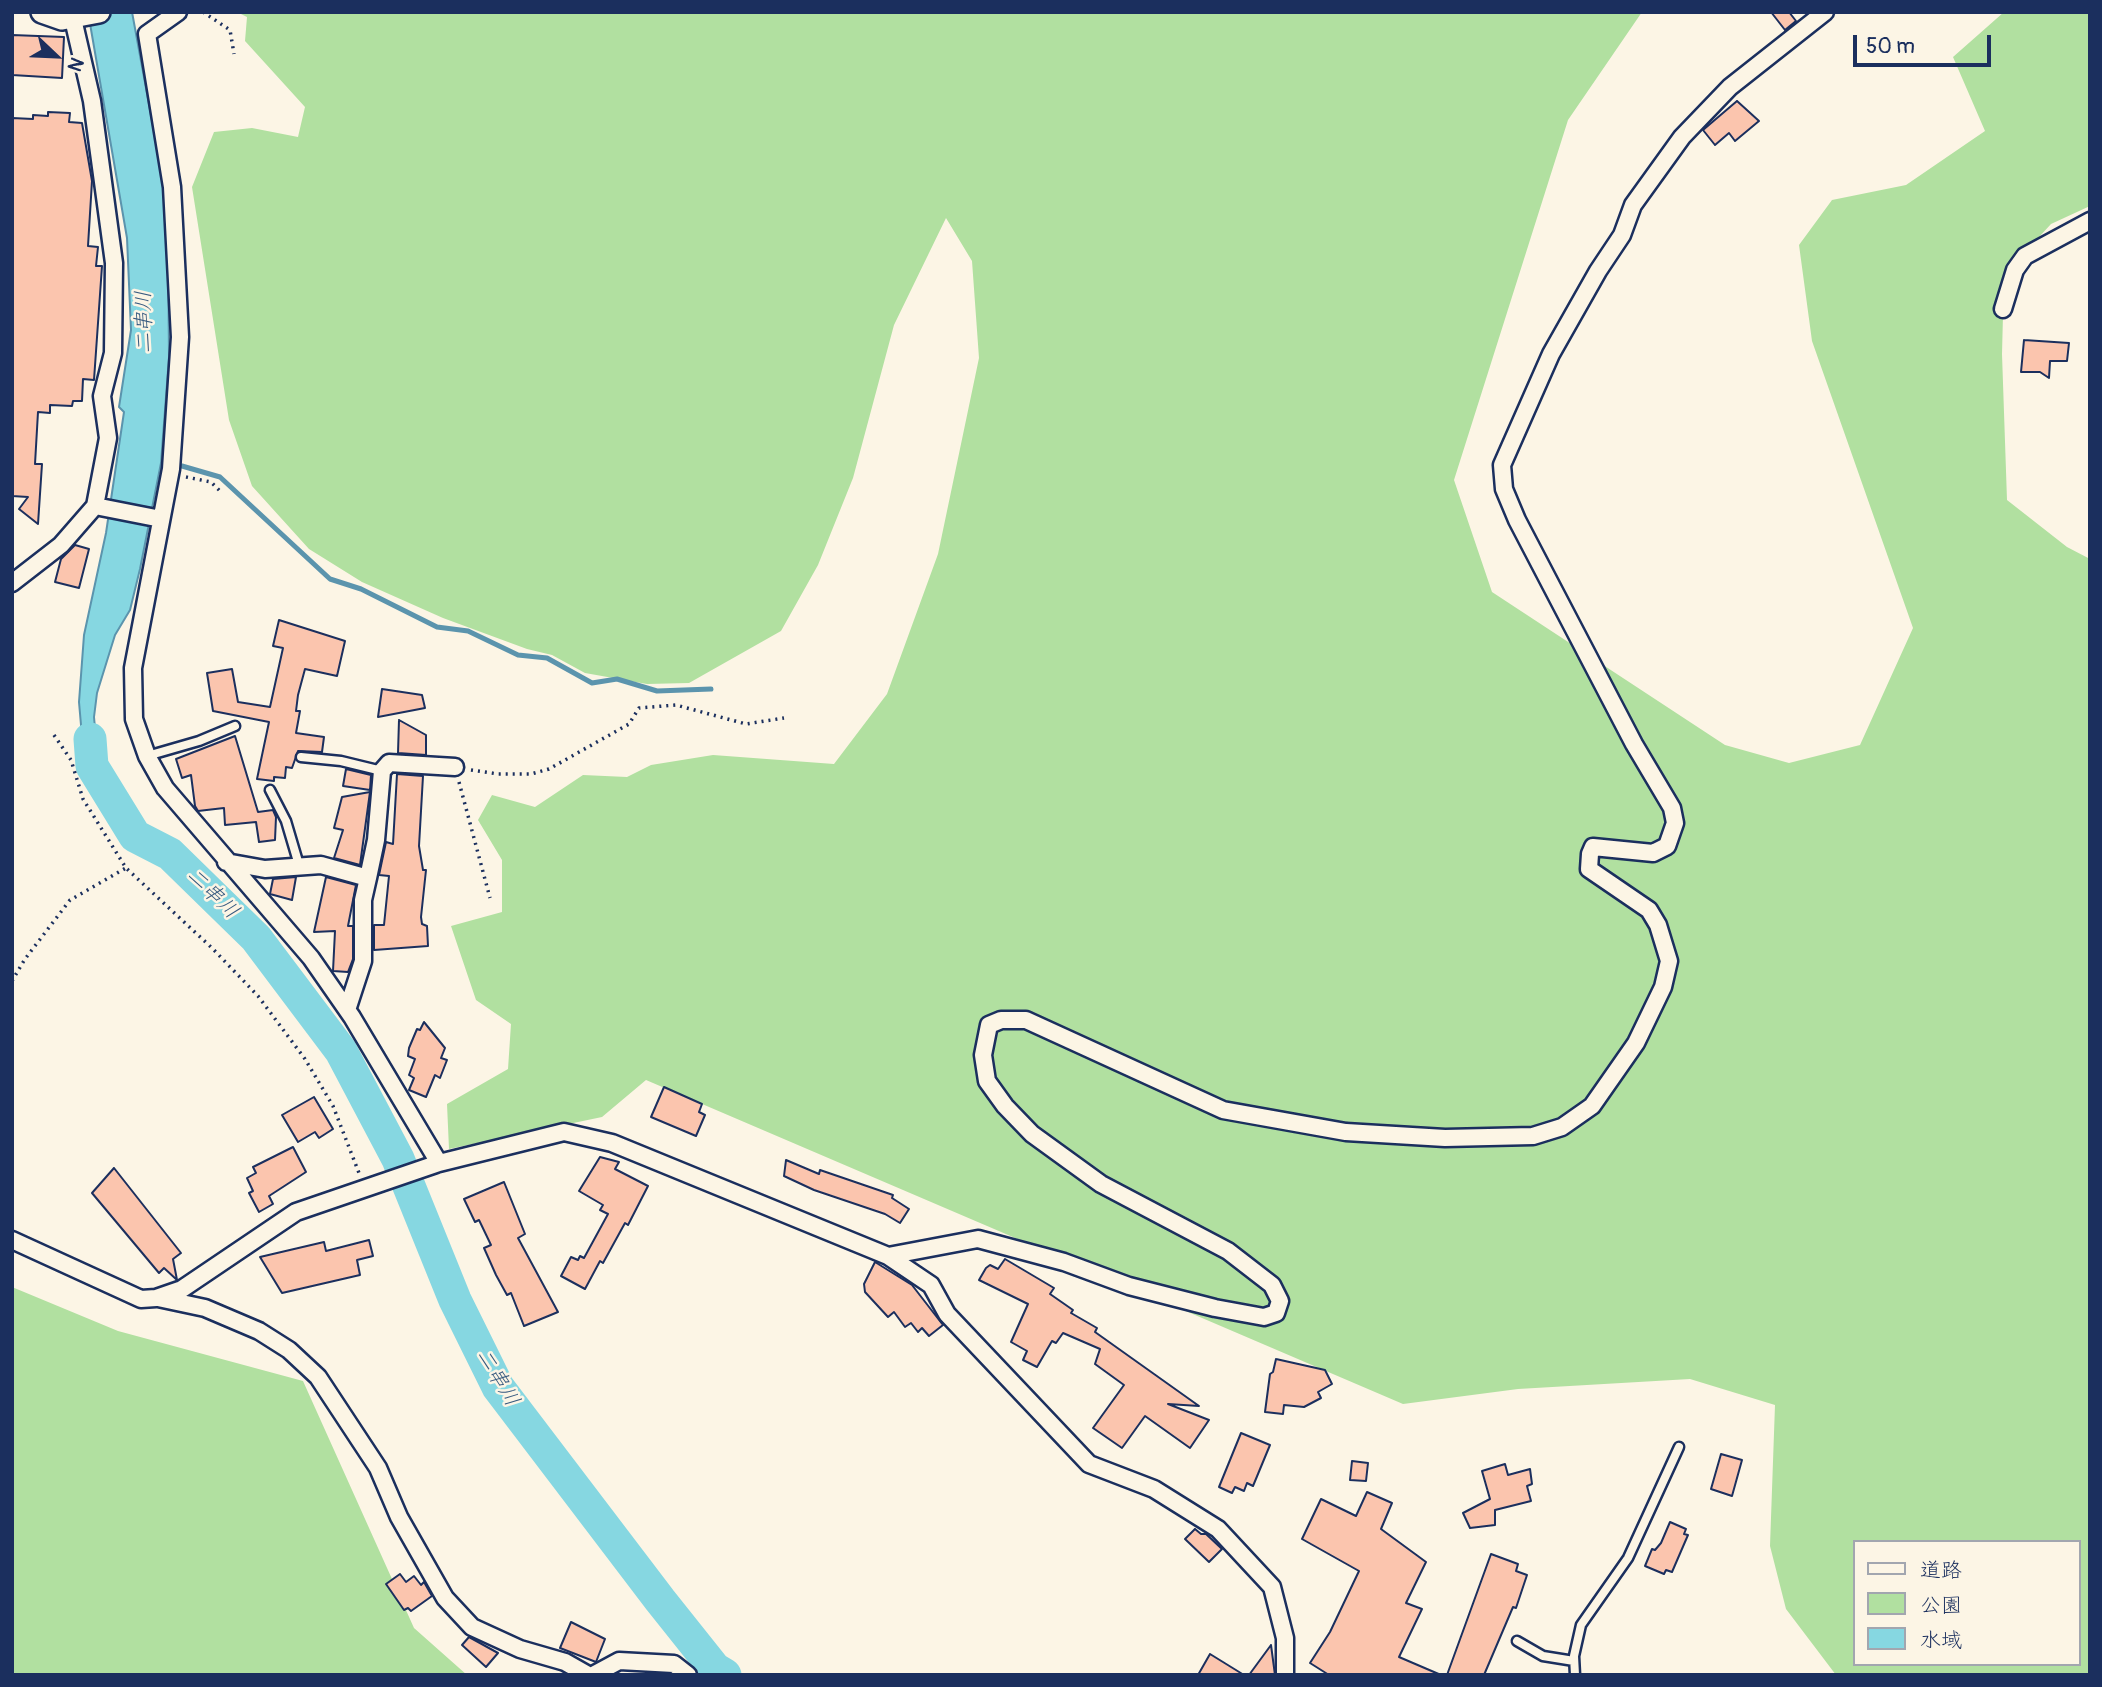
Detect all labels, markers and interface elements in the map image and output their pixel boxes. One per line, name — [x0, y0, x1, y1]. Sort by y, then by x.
north arrow — [21, 21, 91, 91]
scale bar — [1857, 21, 1995, 65]
text: 50 m — [1866, 33, 1915, 60]
text: N — [62, 54, 89, 75]
water label: 二串川 — [132, 290, 158, 354]
water label: 二串川 — [181, 863, 243, 925]
water label: 二串川 — [470, 1345, 524, 1411]
legend — [1854, 1540, 2081, 1666]
text: 道路 — [1920, 1557, 1962, 1584]
text: 公園 — [1920, 1592, 1962, 1619]
text: 水域 — [1920, 1627, 1962, 1654]

